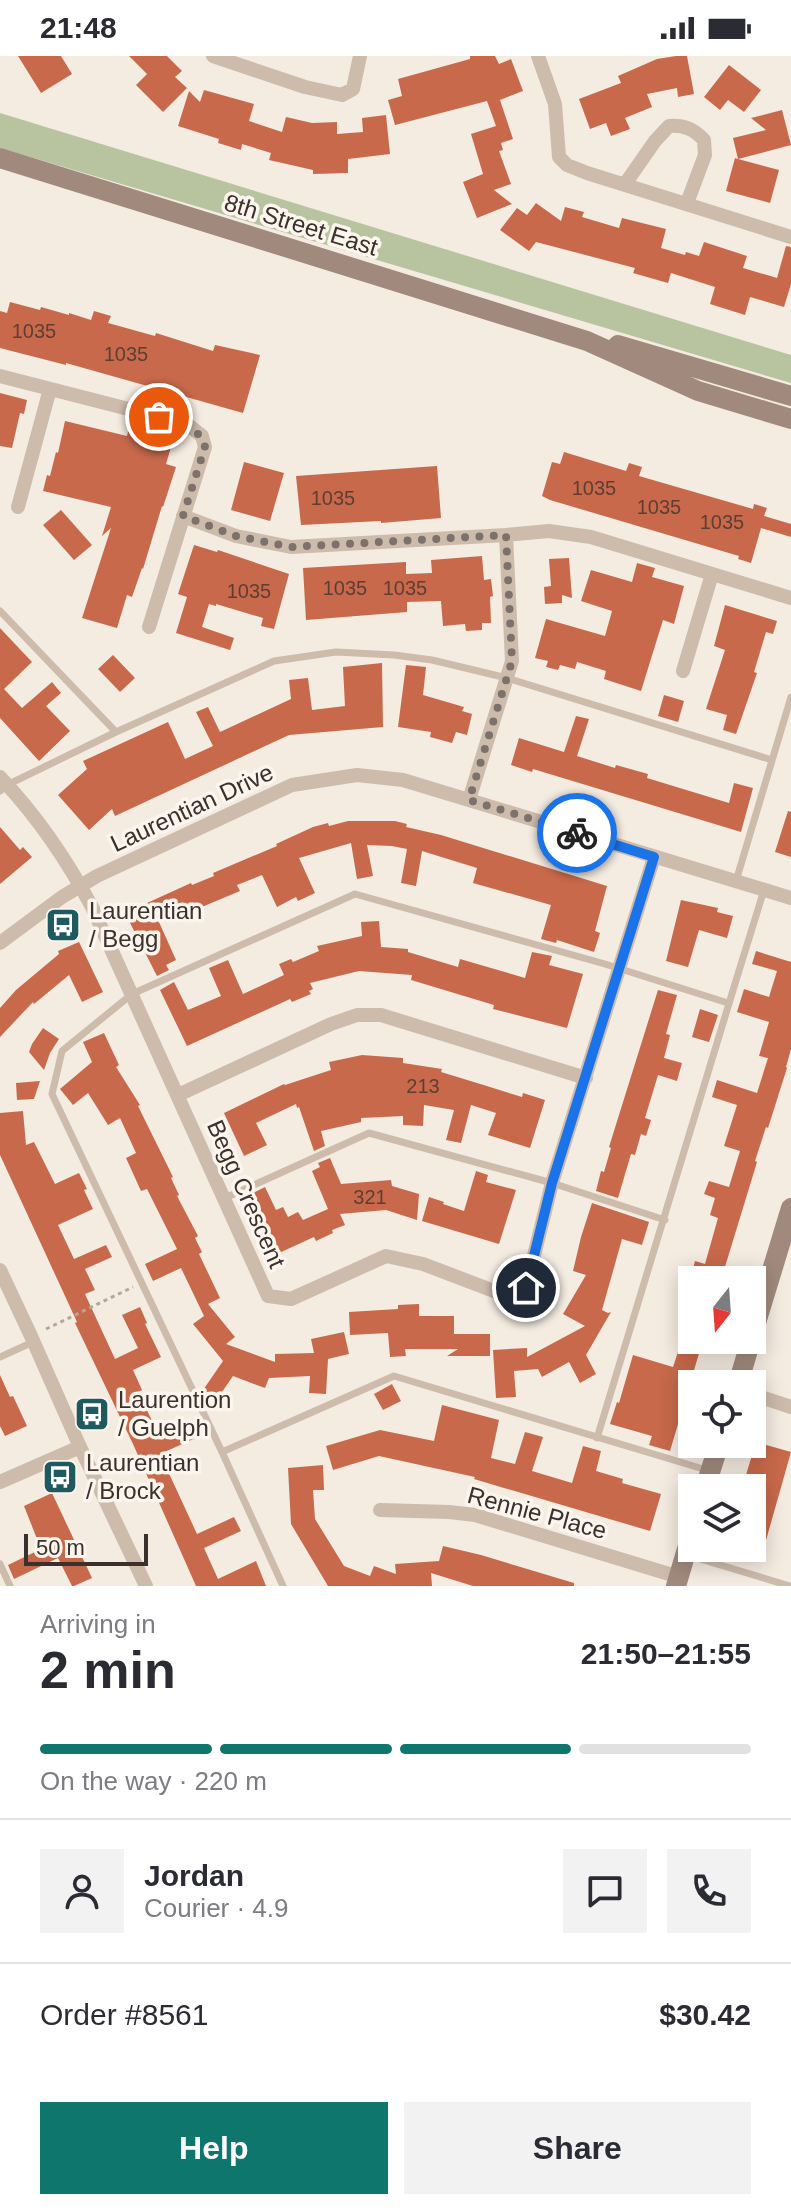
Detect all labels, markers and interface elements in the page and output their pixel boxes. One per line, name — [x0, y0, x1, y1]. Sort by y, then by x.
text: 21:48 — [40, 11, 117, 44]
street label: 8th Street East — [221, 188, 381, 261]
house number: 1035 — [12, 320, 56, 342]
house number: 1035 — [104, 343, 148, 365]
pin — [125, 383, 193, 451]
icon: bag — [137, 395, 181, 439]
house number: 1035 — [572, 477, 616, 499]
house number: 1035 — [311, 487, 355, 509]
house number: 1035 — [637, 496, 681, 518]
house number: 1035 — [700, 511, 744, 533]
house number: 1035 — [323, 577, 367, 599]
house number: 1035 — [383, 577, 427, 599]
house number: 1035 — [227, 580, 271, 602]
street label: Laurentian Drive — [106, 758, 277, 857]
courier — [537, 793, 617, 873]
icon: bike — [555, 811, 599, 855]
place label: Laurentian / Begg — [89, 897, 202, 952]
bus stop icon: Laurentian / Begg — [44, 906, 82, 944]
house number: 213 — [406, 1075, 440, 1097]
street label: Begg Crescent — [202, 1116, 291, 1272]
house number: 321 — [353, 1186, 387, 1208]
pin — [492, 1254, 560, 1322]
icon: home — [504, 1266, 548, 1310]
north arrow — [678, 1266, 766, 1354]
map controls — [678, 1266, 766, 1562]
button: locate — [678, 1370, 766, 1458]
place label: Laurention / Guelph — [118, 1386, 231, 1441]
bus stop icon: Laurention / Guelph — [73, 1395, 111, 1433]
place label: Laurentian / Brock — [86, 1449, 199, 1504]
bus stop icon: Laurentian / Brock — [41, 1458, 79, 1496]
button: layers — [678, 1474, 766, 1562]
street label: Rennie Place — [465, 1481, 610, 1544]
scale bar — [24, 1530, 148, 1566]
text: 50 m — [36, 1535, 85, 1560]
text: Arriving in — [40, 1609, 156, 1639]
text: 21:50–21:55 — [581, 1637, 751, 1670]
text: 2 min — [40, 1641, 176, 1699]
text: On the way · 220 m — [40, 1766, 267, 1796]
button: person — [40, 1849, 124, 1933]
button: chat — [563, 1849, 647, 1933]
button: phone — [667, 1849, 751, 1933]
text: Jordan — [144, 1859, 244, 1892]
text: Courier · 4.9 — [144, 1893, 289, 1923]
text: Order #8561 — [40, 1998, 208, 2031]
text: $30.42 — [659, 1998, 751, 2031]
button: Help — [40, 2102, 388, 2194]
button: Share — [404, 2102, 751, 2194]

